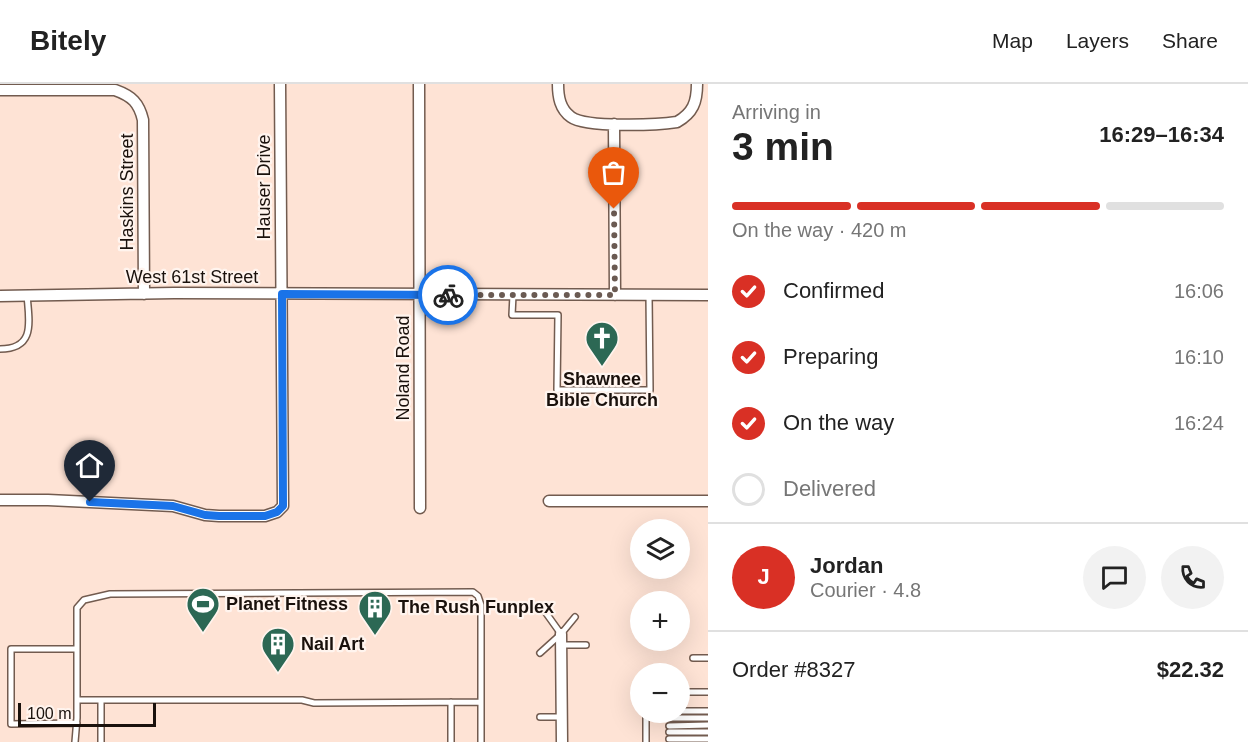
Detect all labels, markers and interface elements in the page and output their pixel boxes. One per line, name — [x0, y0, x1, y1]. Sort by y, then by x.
text: Bitely — [30, 25, 106, 56]
text: Map — [992, 29, 1033, 52]
text: Layers — [1066, 29, 1129, 52]
text: Share — [1162, 29, 1218, 52]
text: Arriving in — [732, 101, 821, 123]
text: 16:29–16:34 — [1099, 122, 1224, 147]
text: 3 min — [732, 125, 834, 168]
street label: Haskins Street — [117, 133, 137, 251]
street label: Hauser Drive — [254, 134, 274, 240]
pin — [588, 147, 639, 209]
icon: bag — [597, 156, 630, 189]
text: On the way · 420 m — [732, 219, 907, 241]
courier — [418, 265, 478, 325]
street label: West 61st Street — [126, 267, 258, 287]
icon: check — [732, 275, 765, 308]
text: Confirmed — [783, 278, 884, 303]
icon: bike — [432, 279, 465, 312]
text: 16:06 — [1174, 280, 1224, 302]
street label: Noland Road — [393, 315, 413, 421]
church icon: Shawnee Bible Church — [584, 320, 620, 367]
icon: check — [732, 341, 765, 374]
text: Preparing — [783, 344, 878, 369]
text: 16:10 — [1174, 346, 1224, 368]
place label: Shawnee Bible Church — [546, 369, 658, 410]
icon: check — [732, 407, 765, 440]
text: On the way — [783, 410, 894, 435]
text: 16:24 — [1174, 412, 1224, 434]
pin — [64, 440, 115, 502]
icon: home — [73, 449, 106, 482]
text: Delivered — [783, 476, 876, 501]
map controls — [630, 519, 690, 723]
button: layers — [630, 519, 690, 579]
button: chat — [1083, 546, 1146, 609]
button: phone — [1161, 546, 1224, 609]
text: Jordan — [810, 553, 883, 578]
text: J — [757, 564, 770, 589]
text: Courier · 4.8 — [810, 579, 921, 601]
sports icon: Planet Fitness — [185, 586, 221, 633]
building icon: The Rush Funplex — [357, 589, 393, 636]
button: + — [630, 591, 690, 651]
place label: Planet Fitness — [226, 594, 348, 614]
place label: The Rush Funplex — [398, 597, 554, 617]
building icon: Nail Art — [260, 626, 296, 673]
place label: Nail Art — [301, 634, 364, 654]
text: Order #8327 — [732, 657, 856, 682]
text: $22.32 — [1157, 657, 1224, 682]
button: − — [630, 663, 690, 723]
scale bar — [18, 700, 156, 728]
text: 100 m — [27, 705, 71, 722]

